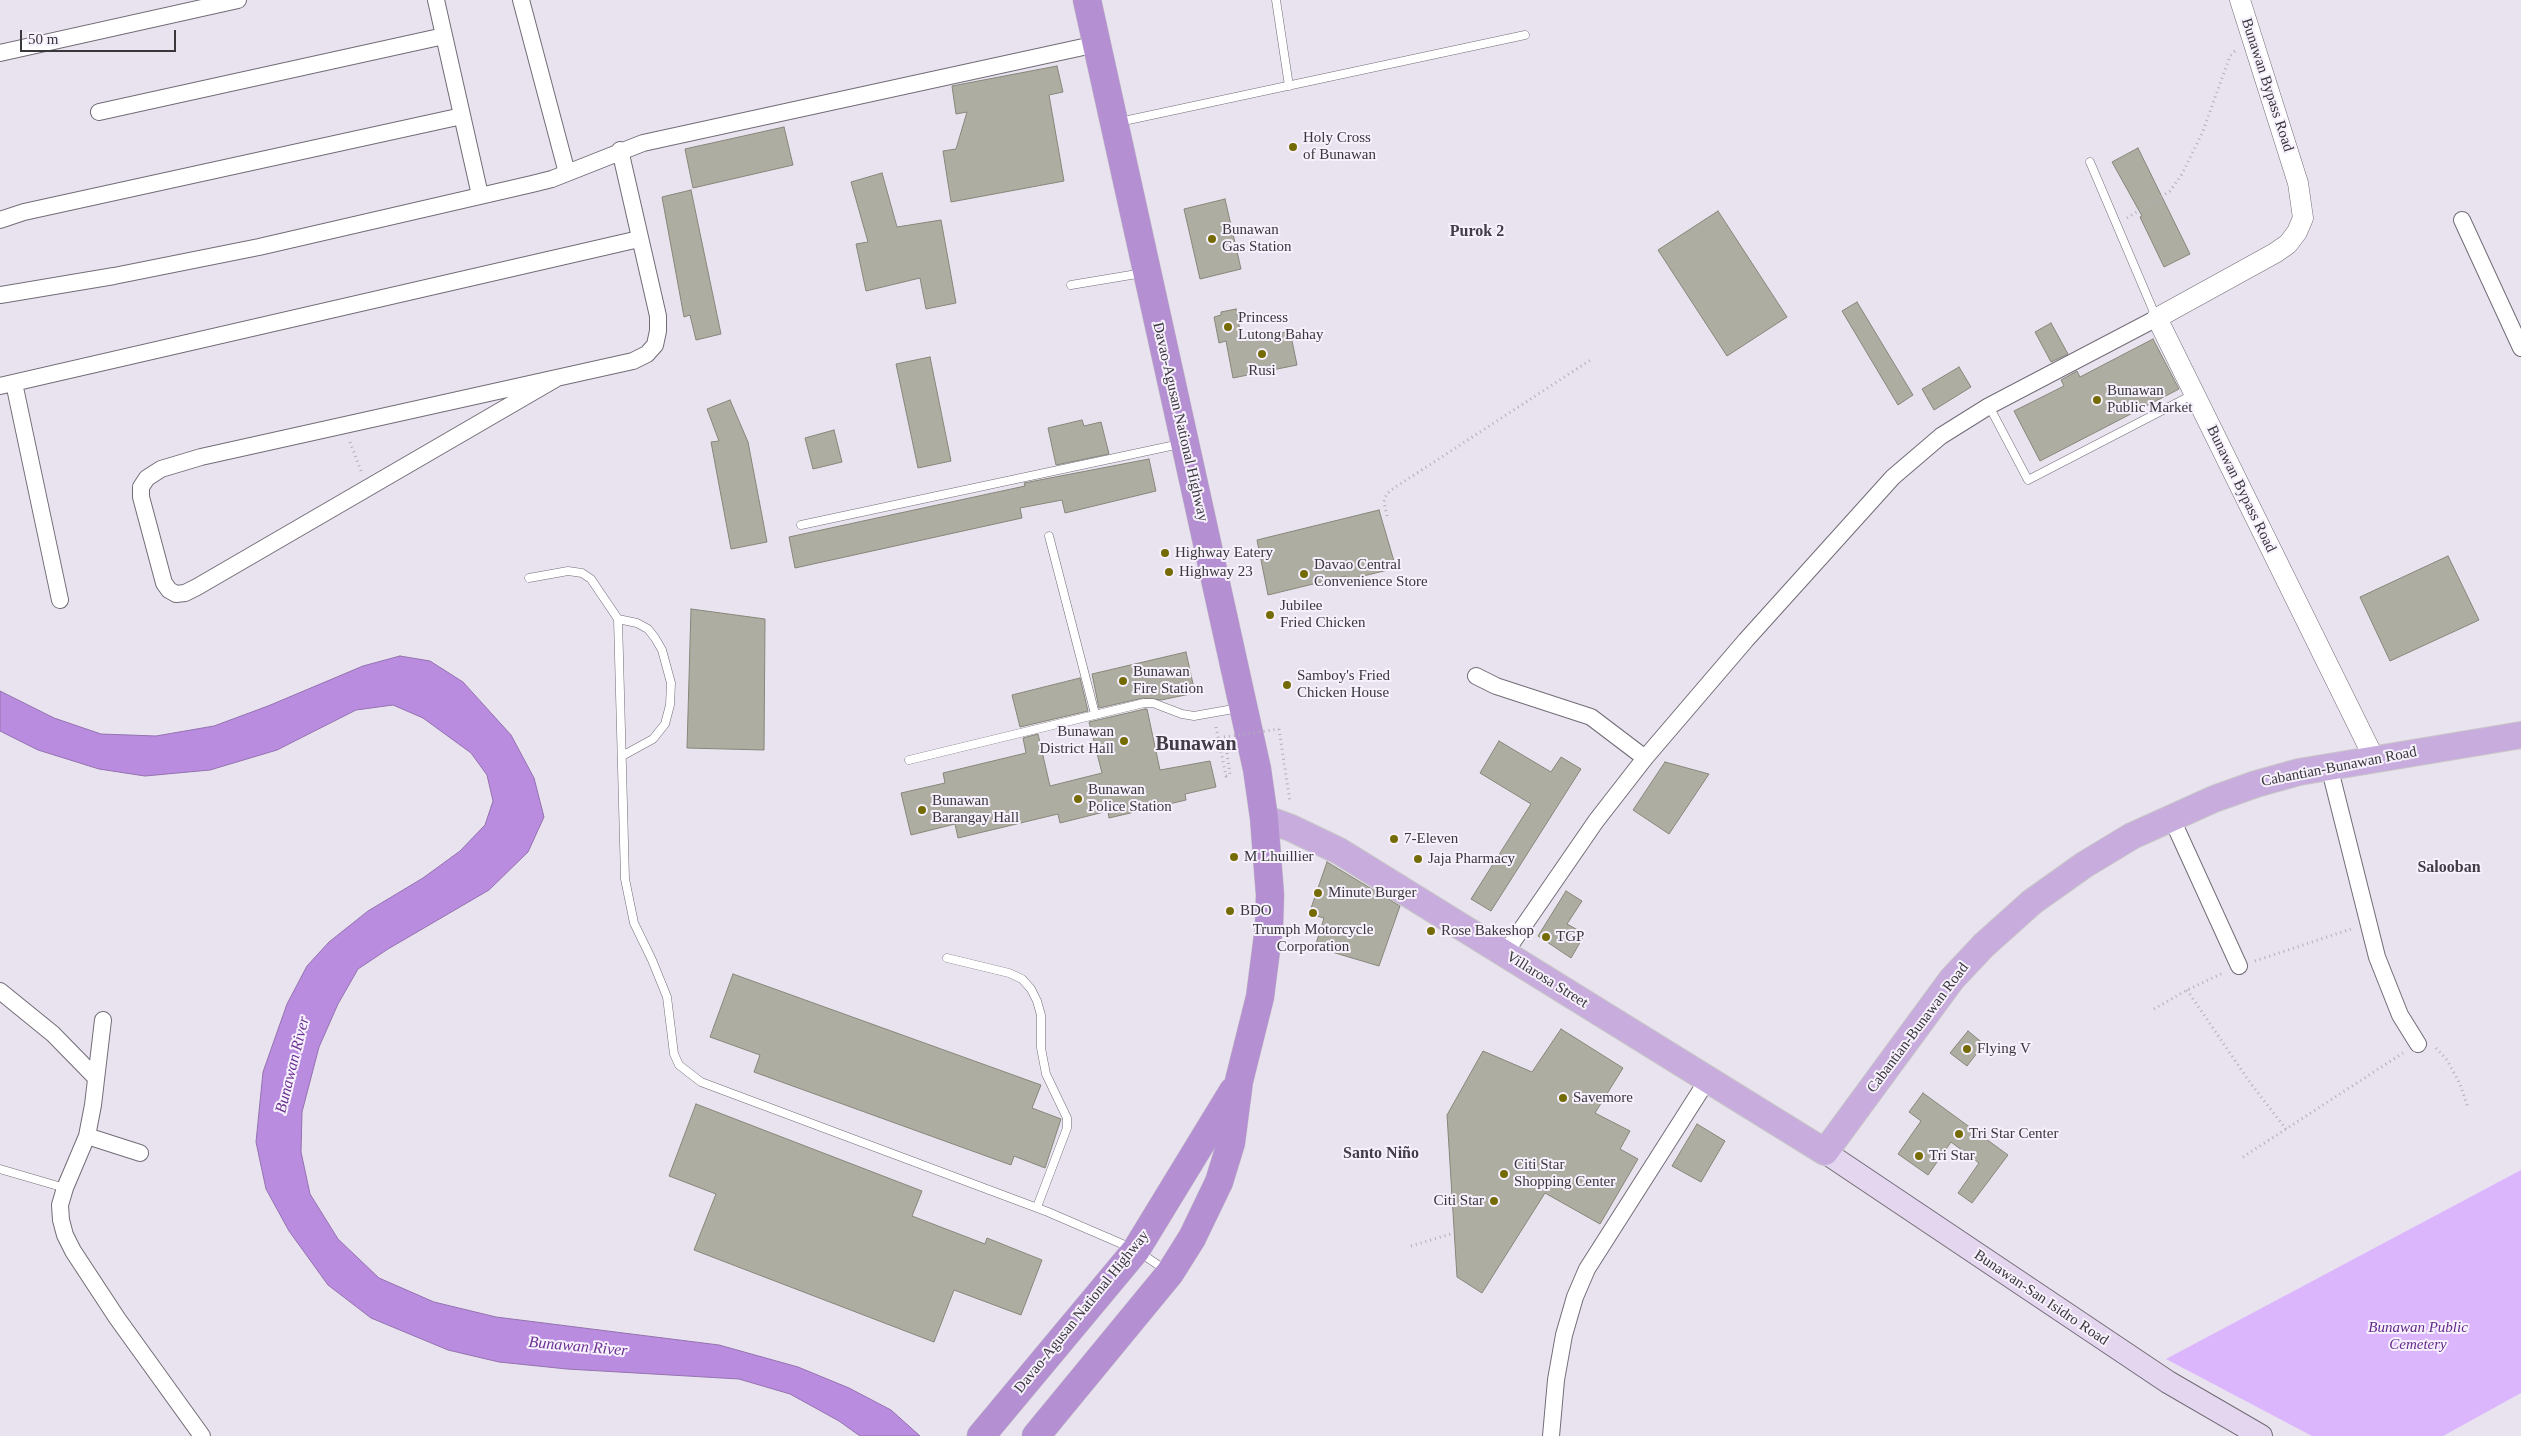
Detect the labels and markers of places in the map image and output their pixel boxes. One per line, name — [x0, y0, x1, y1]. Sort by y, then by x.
place label: Holy Cross of Bunawan — [1303, 129, 1376, 164]
marker: Holy Cross of Bunawan — [1287, 141, 1299, 153]
place label: Bunawan Gas Station — [1222, 221, 1292, 256]
marker: Bunawan Gas Station — [1206, 233, 1218, 245]
place label: Princess Lutong Bahay — [1238, 309, 1323, 344]
marker: Princess Lutong Bahay — [1222, 321, 1234, 333]
marker: Rusi — [1256, 348, 1268, 360]
place label: Rusi — [1248, 362, 1276, 380]
place label: Bunawan Public Market — [2107, 382, 2192, 417]
marker: Bunawan Public Market — [2091, 394, 2103, 406]
place label: Highway Eatery — [1175, 544, 1273, 562]
marker: Highway Eatery — [1159, 547, 1171, 559]
place label: Davao Central Convenience Store — [1314, 556, 1428, 591]
place label: Highway 23 — [1179, 563, 1253, 581]
marker: Highway 23 — [1163, 566, 1175, 578]
marker: Davao Central Convenience Store — [1298, 568, 1310, 580]
place label: Jubilee Fried Chicken — [1280, 597, 1365, 632]
marker: Jubilee Fried Chicken — [1264, 609, 1276, 621]
place label: Bunawan Fire Station — [1133, 663, 1203, 698]
place label: Samboy's Fried Chicken House — [1297, 667, 1390, 702]
marker: Bunawan Fire Station — [1117, 675, 1129, 687]
marker: Samboy's Fried Chicken House — [1281, 679, 1293, 691]
place label: Bunawan District Hall — [1039, 723, 1114, 758]
marker: Bunawan District Hall — [1118, 735, 1130, 747]
place label: Bunawan Police Station — [1088, 781, 1172, 816]
place label: Bunawan Barangay Hall — [932, 792, 1019, 827]
marker: Bunawan Police Station — [1072, 793, 1084, 805]
marker: Bunawan Barangay Hall — [916, 804, 928, 816]
place label: 7-Eleven — [1404, 830, 1458, 848]
marker: 7-Eleven — [1388, 833, 1400, 845]
place label: M Lhuillier — [1244, 848, 1314, 866]
place label: Jaja Pharmacy — [1428, 850, 1515, 868]
marker: M Lhuillier — [1228, 851, 1240, 863]
marker: Jaja Pharmacy — [1412, 853, 1424, 865]
place label: Minute Burger — [1328, 884, 1416, 902]
marker: Minute Burger — [1312, 887, 1324, 899]
place label: BDO — [1240, 902, 1272, 920]
marker: BDO — [1224, 905, 1236, 917]
marker: Trumph Motorcycle Corporation — [1307, 907, 1319, 919]
place label: Trumph Motorcycle Corporation — [1253, 921, 1373, 956]
place label: Rose Bakeshop — [1441, 922, 1534, 940]
marker: Rose Bakeshop — [1425, 925, 1437, 937]
place label: TGP — [1556, 928, 1584, 946]
marker: TGP — [1540, 931, 1552, 943]
place label: Flying V — [1977, 1040, 2031, 1058]
marker: Flying V — [1961, 1043, 1973, 1055]
place label: Savemore — [1573, 1089, 1633, 1107]
marker: Savemore — [1557, 1092, 1569, 1104]
place label: Tri Star Center — [1969, 1125, 2058, 1143]
marker: Tri Star Center — [1953, 1128, 1965, 1140]
place label: Tri Star — [1929, 1147, 1975, 1165]
marker: Tri Star — [1913, 1150, 1925, 1162]
place label: Citi Star Shopping Center — [1514, 1156, 1615, 1191]
marker: Citi Star Shopping Center — [1498, 1168, 1510, 1180]
place label: Citi Star — [1434, 1192, 1484, 1210]
marker: Citi Star — [1488, 1195, 1500, 1207]

